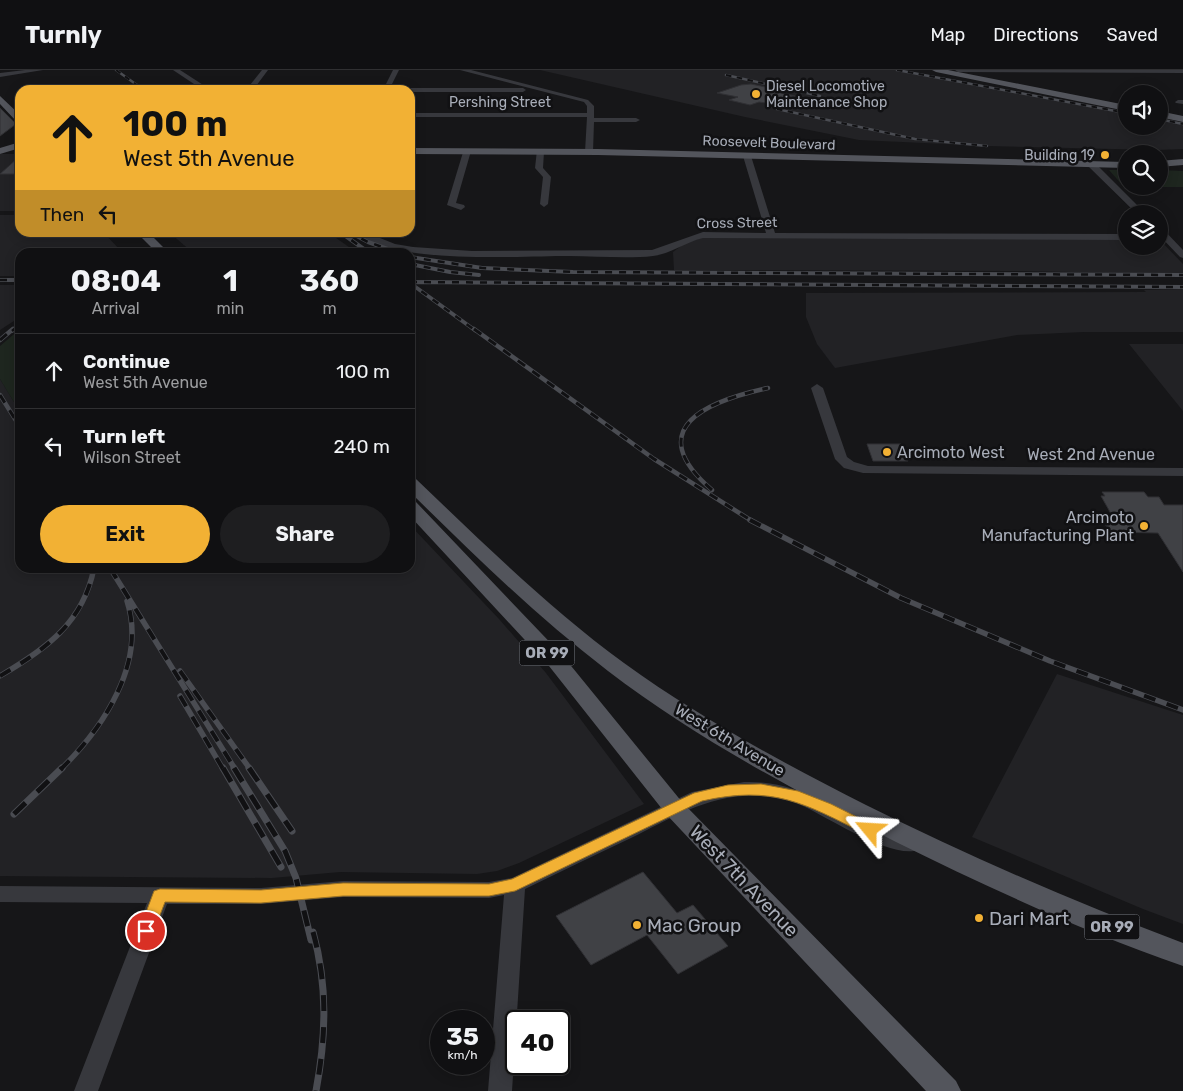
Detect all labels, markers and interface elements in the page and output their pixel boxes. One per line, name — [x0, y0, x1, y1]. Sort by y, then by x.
text: Turnly — [25, 21, 102, 49]
text: Map — [930, 24, 965, 46]
text: Directions — [993, 24, 1079, 46]
text: Saved — [1107, 24, 1158, 46]
place label: Diesel Locomotive Maintenance Shop — [766, 78, 887, 111]
map controls — [1118, 85, 1168, 255]
button: sound — [1118, 85, 1168, 135]
marker: Diesel Locomotive Maintenance Shop — [750, 88, 762, 100]
street label: Pershing Street — [449, 94, 551, 111]
text: 100 m — [123, 103, 228, 145]
icon: ahead — [40, 105, 105, 170]
street label: Roosevelt Boulevard — [702, 132, 836, 154]
text: West 5th Avenue — [123, 145, 295, 172]
button: search — [1118, 145, 1168, 195]
place label: Building 19 — [1024, 147, 1095, 164]
marker: Building 19 — [1099, 149, 1111, 161]
icon: left — [94, 200, 122, 228]
text: Then — [40, 203, 84, 226]
button: layers — [1118, 205, 1168, 255]
street label: Cross Street — [696, 214, 778, 232]
text: 08:04 — [71, 263, 161, 299]
text: 1 — [223, 263, 238, 299]
text: 360 — [300, 263, 359, 299]
text: Arrival — [92, 299, 140, 318]
text: min — [216, 299, 244, 318]
text: m — [323, 299, 337, 318]
text: Continue — [83, 350, 170, 373]
icon: ahead — [40, 357, 68, 385]
text: 100 m — [336, 360, 390, 383]
text: West 5th Avenue — [83, 373, 208, 392]
text: Turn left — [83, 425, 165, 448]
icon: left — [40, 432, 68, 460]
text: 240 m — [334, 435, 390, 458]
place label: Arcimoto West — [897, 443, 1005, 462]
street label: West 2nd Avenue — [1027, 445, 1155, 464]
marker: Arcimoto West — [881, 446, 893, 458]
text: Wilson Street — [83, 448, 181, 467]
button: Exit — [40, 505, 210, 563]
button: Share — [220, 505, 390, 563]
place label: Arcimoto Manufacturing Plant — [982, 508, 1134, 545]
marker: Arcimoto Manufacturing Plant — [1138, 520, 1150, 532]
road number: OR 99 — [520, 640, 574, 666]
street label: West 6th Avenue — [672, 700, 788, 780]
position arrow — [843, 803, 895, 855]
street label: West 7th Avenue — [685, 820, 803, 942]
place label: Dari Mart — [989, 907, 1070, 930]
pin — [125, 910, 167, 952]
marker: Dari Mart — [973, 912, 985, 924]
place label: Mac Group — [647, 914, 741, 937]
road number: OR 99 — [1084, 914, 1140, 940]
icon: arrive — [132, 917, 160, 945]
marker: Mac Group — [631, 919, 643, 931]
speed limit sign: 40 — [505, 1010, 570, 1075]
text: 35 — [446, 1022, 479, 1051]
text: km/h — [448, 1048, 477, 1062]

